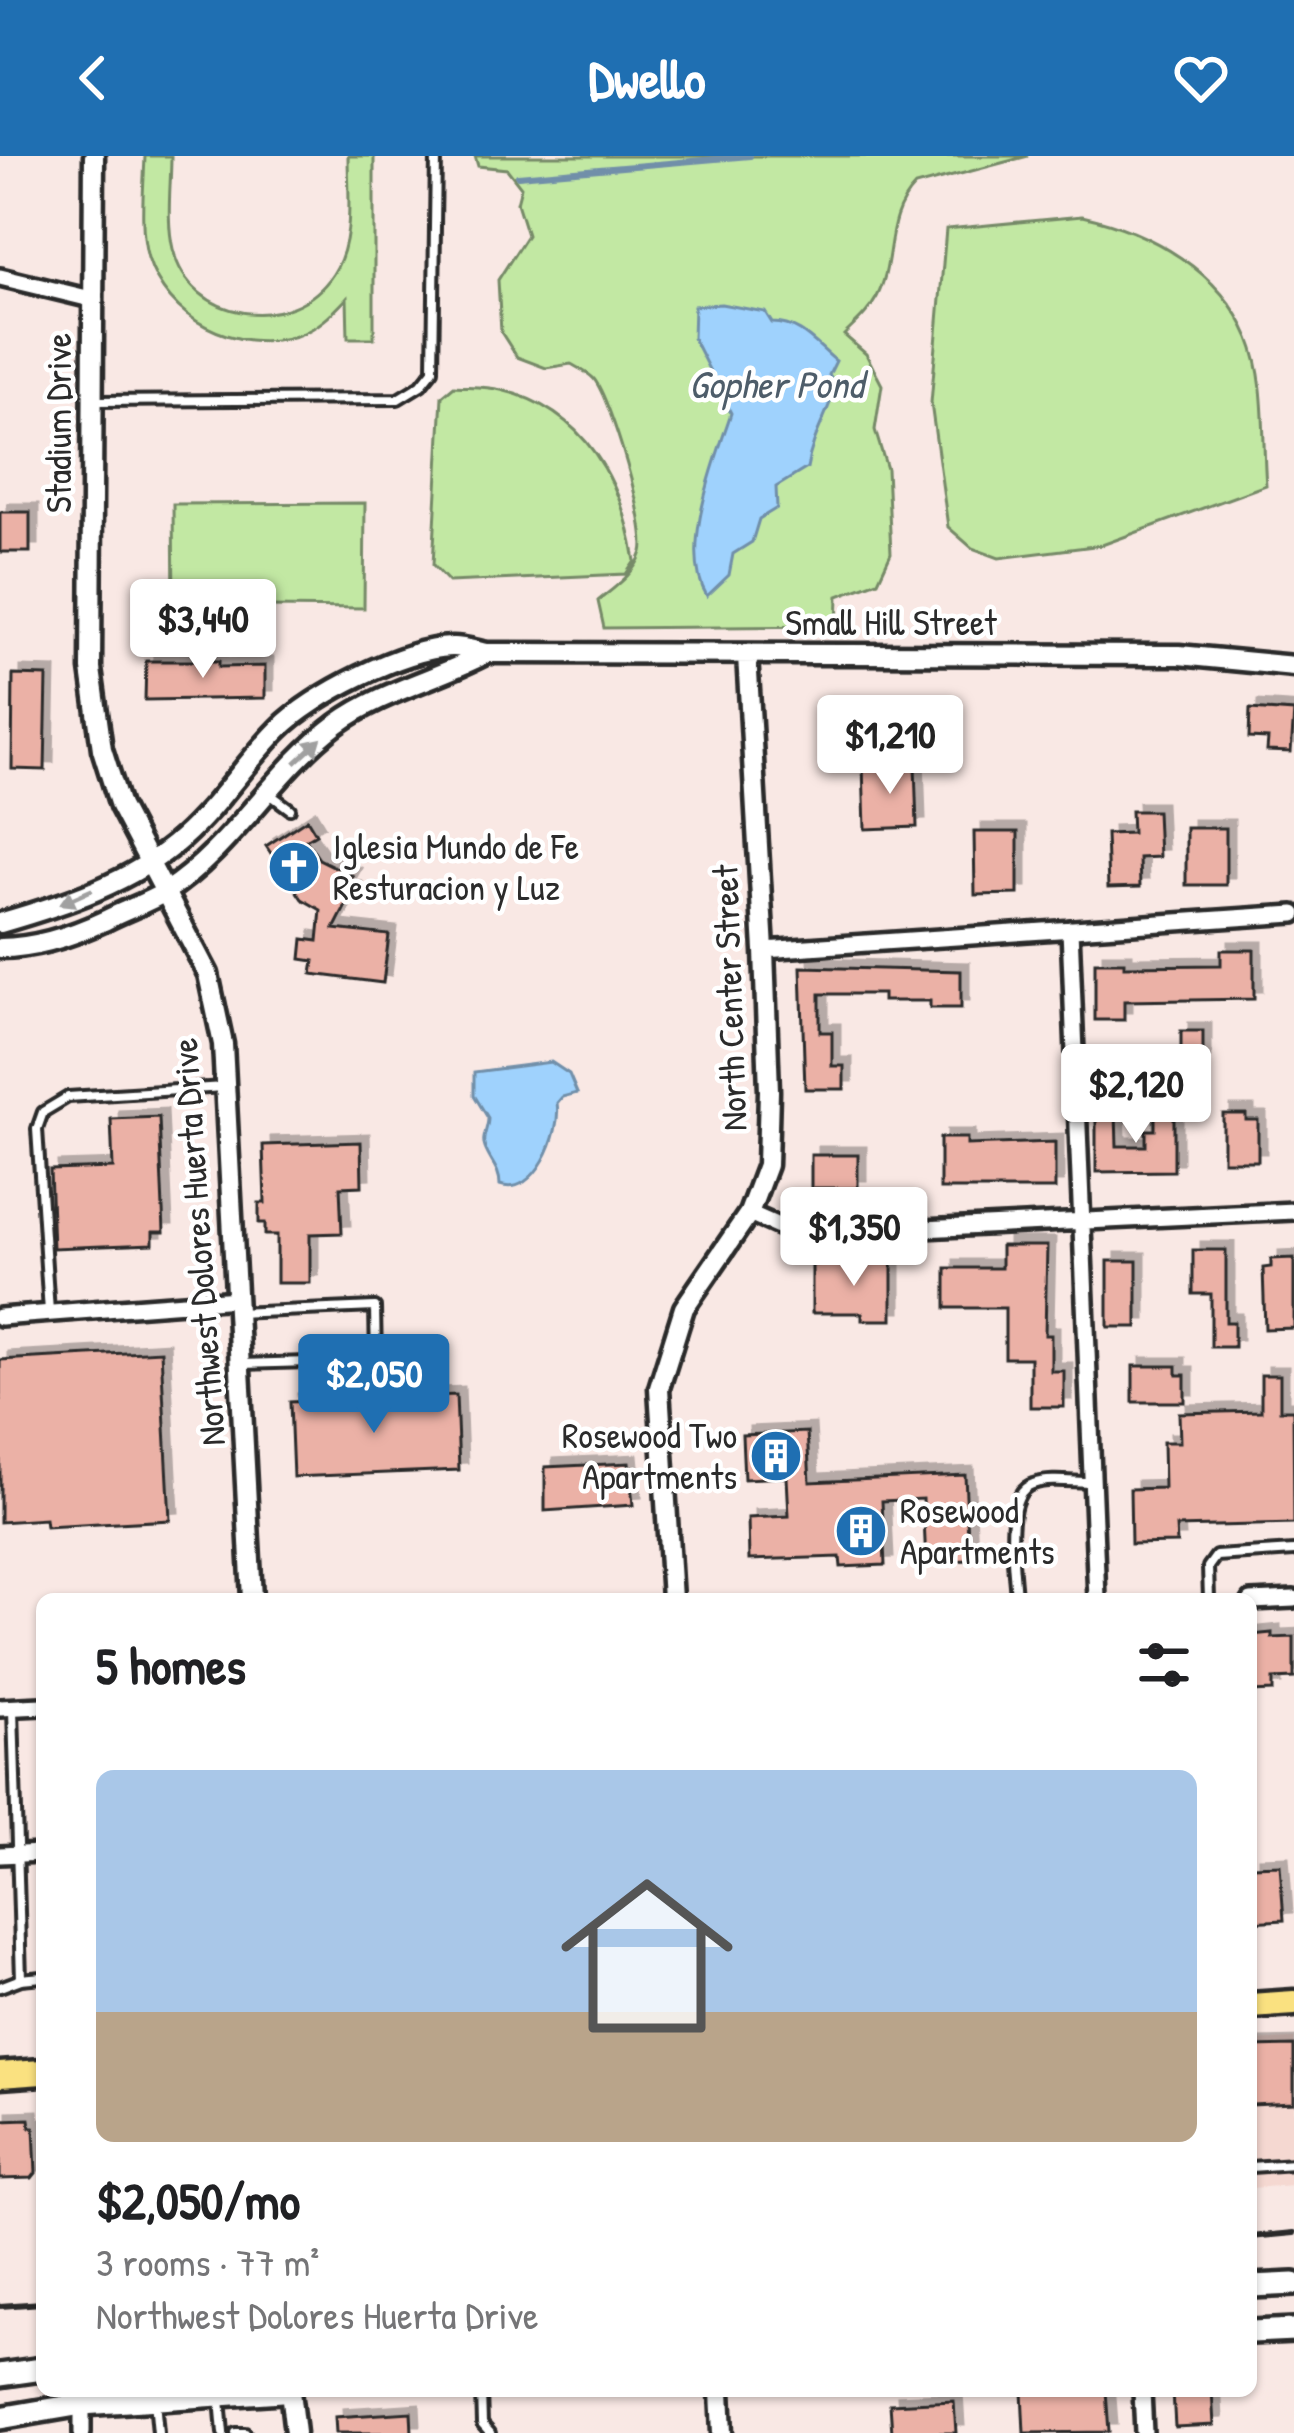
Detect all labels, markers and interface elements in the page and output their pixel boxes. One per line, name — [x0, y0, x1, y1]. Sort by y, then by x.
text: Dwello — [588, 42, 706, 115]
icon: back — [60, 45, 126, 111]
icon: heart — [1168, 45, 1234, 111]
street label: Stadium Drive — [33, 333, 82, 513]
water label: Gopher Pond — [689, 357, 869, 411]
pin: $3,440 — [105, 579, 301, 681]
text: $3,440 — [157, 591, 249, 644]
street label: Small Hill Street — [785, 597, 997, 646]
pin: $1,210 — [792, 695, 988, 797]
text: $1,210 — [844, 707, 936, 760]
one-way arrow — [293, 738, 322, 766]
place label: Iglesia Mundo de Fe Resturacion y Luz — [333, 821, 579, 911]
church icon: Iglesia Mundo de Fe Resturacion y Luz — [266, 839, 322, 895]
street label: North Center Street — [699, 863, 758, 1132]
one-way arrow — [58, 888, 93, 908]
street label: Northwest Dolores Huerta Drive — [159, 1037, 236, 1448]
pin: $2,120 — [1038, 1044, 1234, 1146]
text: $2,120 — [1088, 1056, 1184, 1109]
pin: $1,350 — [756, 1187, 952, 1289]
text: $1,350 — [807, 1199, 901, 1252]
pin: $2,050 — [276, 1334, 472, 1436]
text: $2,050 — [325, 1346, 423, 1399]
place label: Rosewood Two Apartments — [562, 1410, 737, 1500]
building icon: Rosewood Two Apartments — [748, 1428, 804, 1484]
place label: Rosewood Apartments — [900, 1485, 1055, 1575]
building icon: Rosewood Apartments — [833, 1503, 889, 1559]
text: 5 homes — [96, 1631, 246, 1700]
icon: filters — [1131, 1632, 1197, 1698]
icon: home — [539, 1848, 755, 2064]
text: $2,050/mo — [96, 2166, 300, 2235]
text: 3 rooms · 77 m² — [96, 2235, 319, 2288]
text: Northwest Dolores Huerta Drive — [96, 2288, 539, 2341]

